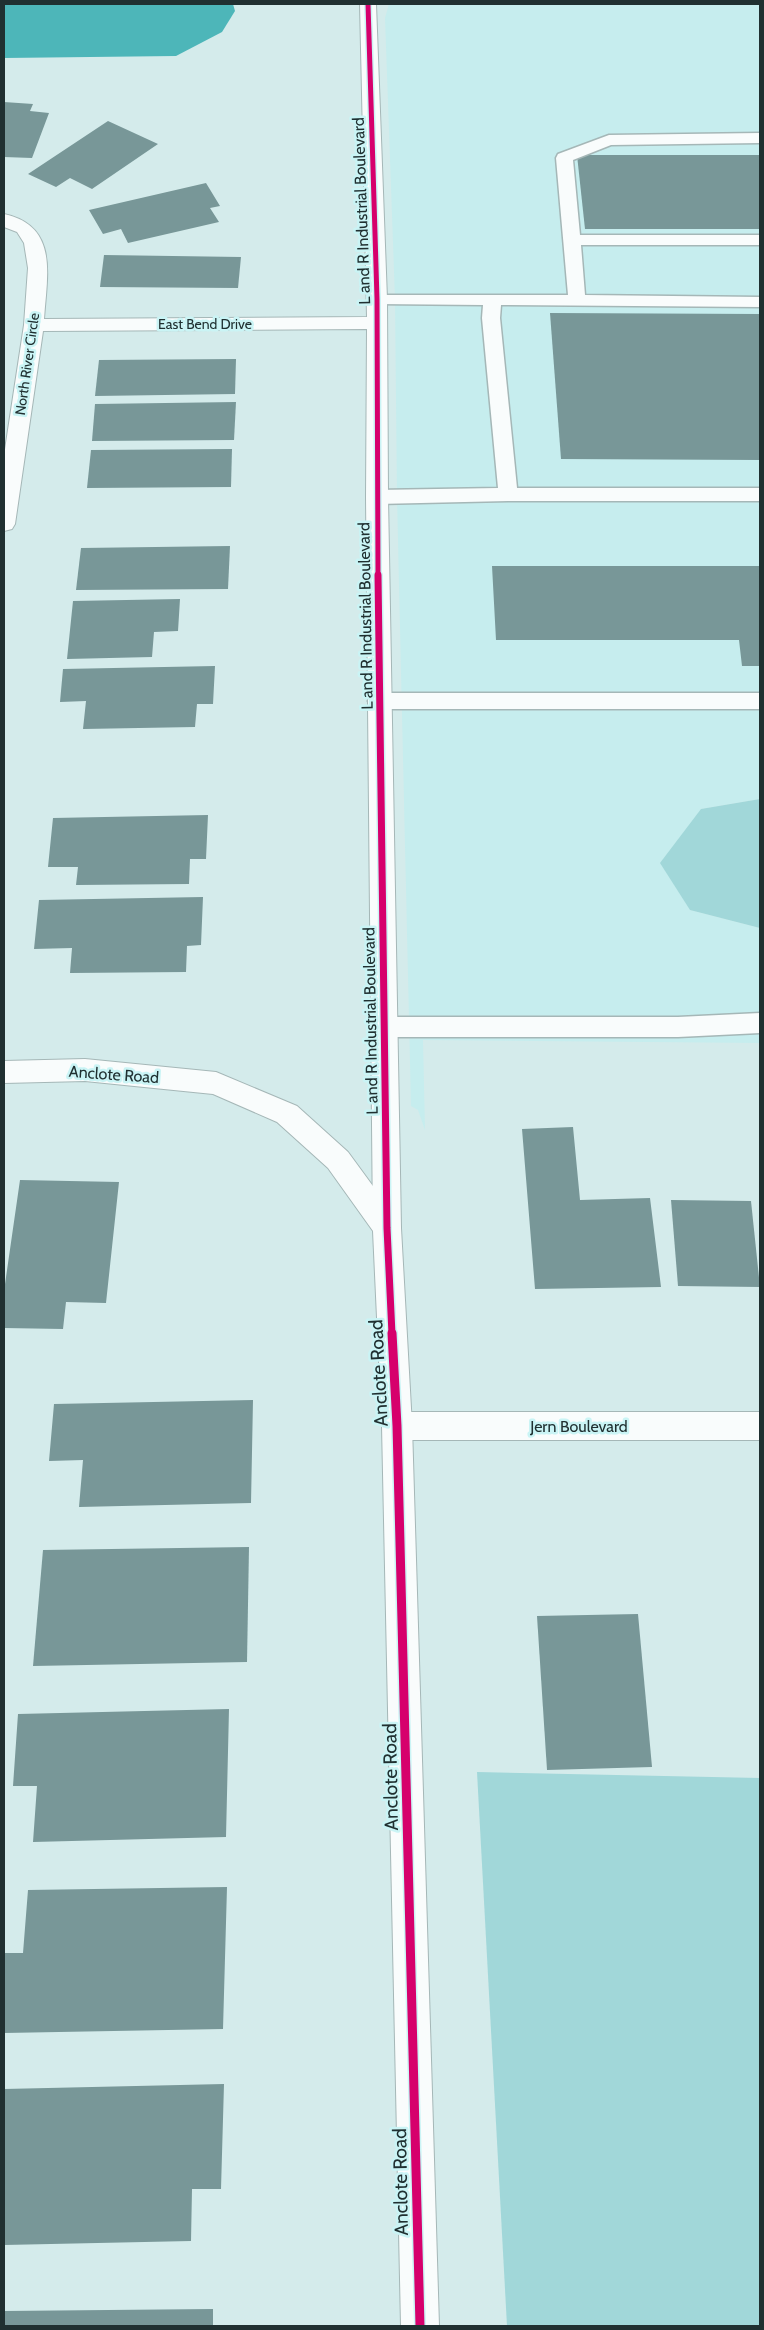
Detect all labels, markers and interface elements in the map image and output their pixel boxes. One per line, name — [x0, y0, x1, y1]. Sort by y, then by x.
street label: L and R Industrial Boulevard — [349, 117, 374, 305]
street label: North River Circle — [11, 312, 43, 416]
street label: East Bend Drive — [158, 315, 252, 333]
street label: L and R Industrial Boulevard — [354, 522, 377, 710]
street label: L and R Industrial Boulevard — [359, 927, 382, 1115]
street label: Anclote Road — [68, 1062, 160, 1087]
street label: Anclote Road — [364, 1319, 393, 1427]
street label: Jern Boulevard — [529, 1417, 628, 1436]
street label: Anclote Road — [378, 1723, 403, 1831]
street label: Anclote Road — [388, 2128, 413, 2236]

